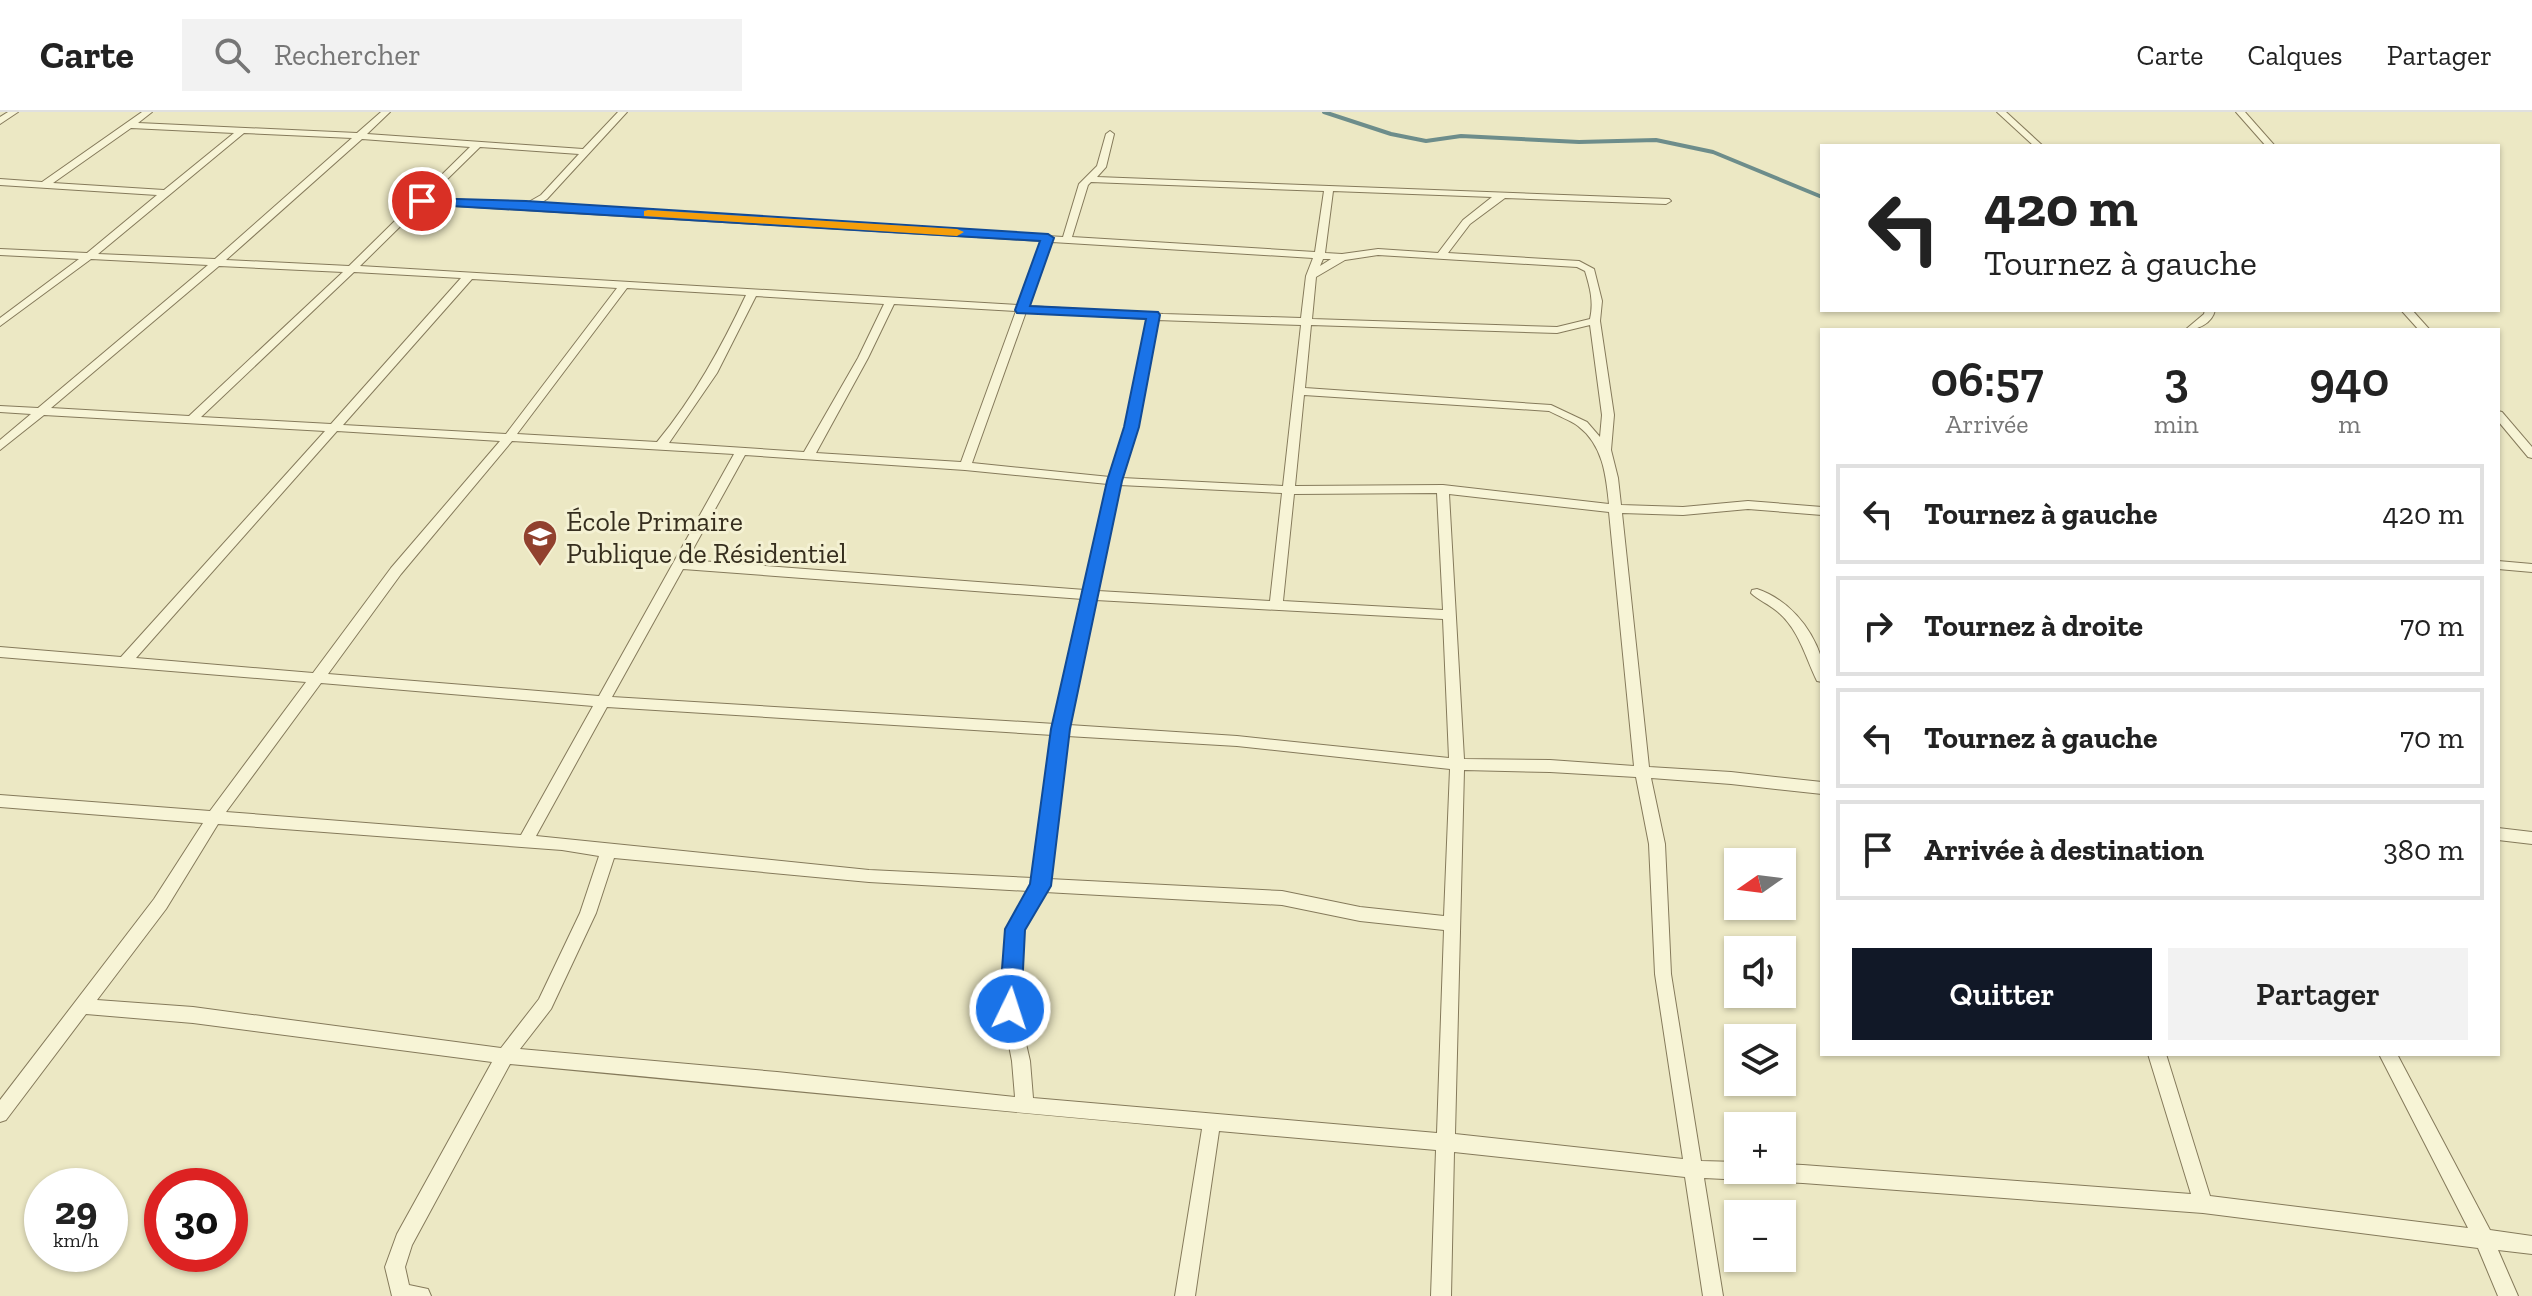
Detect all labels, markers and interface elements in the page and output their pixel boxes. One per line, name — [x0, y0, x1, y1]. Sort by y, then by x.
search box — [182, 19, 742, 91]
text: Carte — [40, 32, 134, 78]
icon: search — [210, 33, 254, 77]
text: Rechercher — [274, 37, 421, 73]
text: Carte — [2137, 39, 2203, 72]
text: Calques — [2247, 39, 2343, 72]
text: Partager — [2387, 39, 2492, 72]
pin — [388, 167, 456, 235]
text: 420 m — [1984, 173, 2138, 240]
icon: left — [1852, 176, 1956, 280]
icon: arrive — [400, 179, 444, 223]
text: Tournez à gauche — [1984, 241, 2257, 284]
text: 06:57 — [1931, 351, 2044, 408]
text: 3 — [2164, 351, 2189, 408]
text: 940 — [2309, 351, 2389, 408]
text: Arrivée — [1946, 408, 2028, 440]
text: min — [2154, 408, 2199, 440]
text: m — [2338, 408, 2361, 440]
icon: left — [1856, 492, 1900, 536]
text: Tournez à gauche — [1924, 496, 2158, 532]
text: 420 m — [2382, 496, 2464, 532]
place label: École Primaire Publique de Résidentiel — [566, 505, 847, 570]
school or university icon: École Primaire Publique de Résidentiel — [521, 518, 559, 568]
icon: right — [1856, 604, 1900, 648]
text: Tournez à droite — [1924, 608, 2143, 644]
text: 70 m — [2400, 608, 2464, 644]
icon: left — [1856, 716, 1900, 760]
text: Tournez à gauche — [1924, 720, 2158, 756]
text: 70 m — [2400, 720, 2464, 756]
icon: arrive — [1856, 828, 1900, 872]
text: Arrivée à destination — [1924, 832, 2204, 868]
text: 380 m — [2383, 832, 2464, 868]
north arrow — [1724, 848, 1796, 920]
map controls — [1724, 848, 1796, 1272]
button: sound — [1724, 936, 1796, 1008]
button: Quitter — [1852, 948, 2152, 1040]
button: Partager — [2168, 948, 2468, 1040]
position arrow — [968, 967, 1052, 1051]
button: layers — [1724, 1024, 1796, 1096]
button: + — [1724, 1112, 1796, 1184]
speed limit sign: 30 — [144, 1168, 248, 1272]
text: 29 — [55, 1186, 97, 1234]
button: − — [1724, 1200, 1796, 1272]
text: km/h — [53, 1228, 99, 1252]

